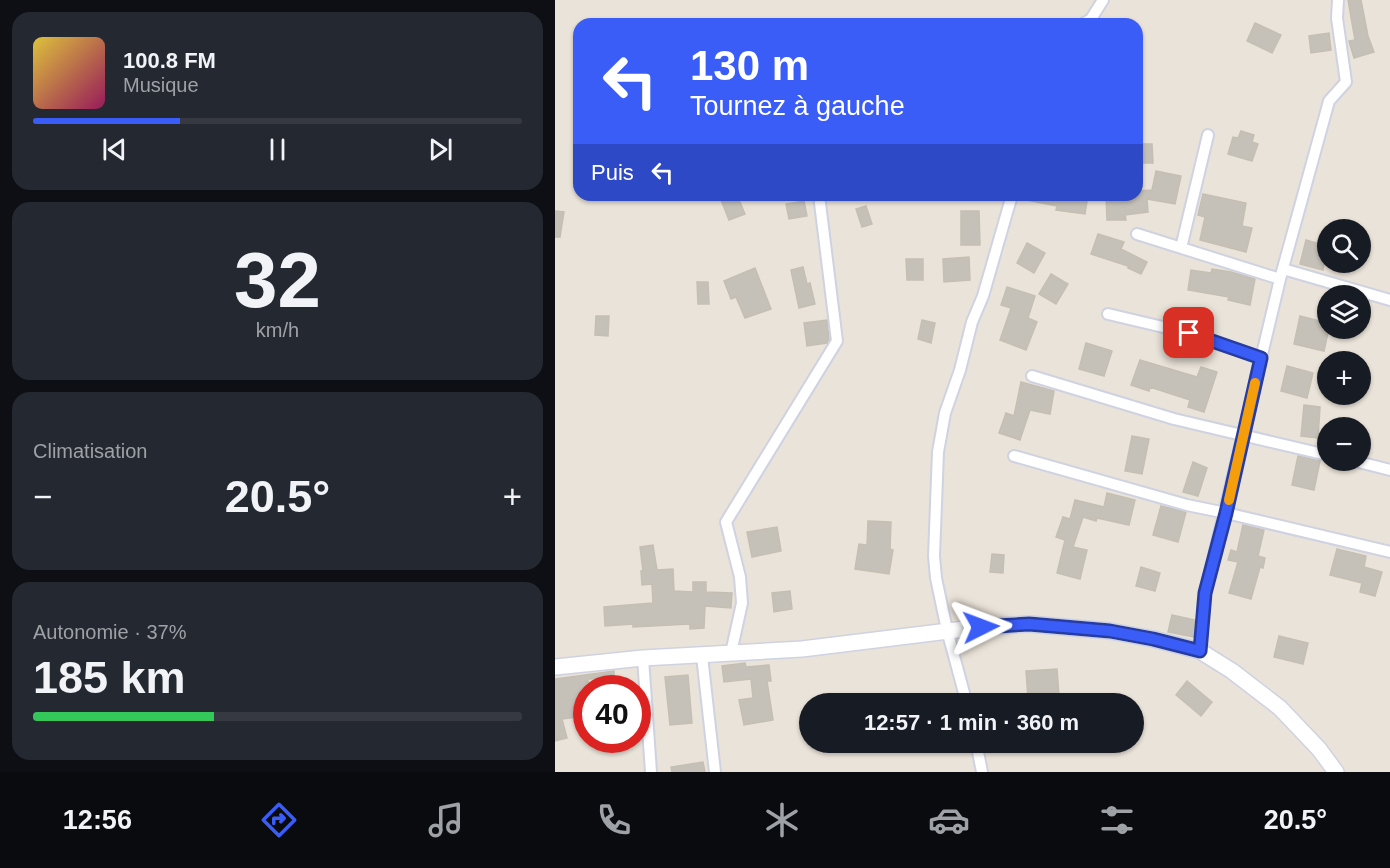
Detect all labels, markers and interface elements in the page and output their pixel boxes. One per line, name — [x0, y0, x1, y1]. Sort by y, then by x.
icon: left — [591, 42, 669, 120]
text: 130 m — [690, 42, 809, 89]
text: 100.8 FM — [123, 48, 216, 73]
text: Musique — [123, 74, 199, 96]
text: Tournez à gauche — [690, 91, 905, 121]
icon: previous — [98, 133, 131, 166]
icon: pause — [261, 133, 294, 166]
icon: next — [424, 133, 457, 166]
icon: left — [646, 156, 679, 189]
text: Puis — [591, 160, 634, 185]
map controls — [1317, 219, 1371, 471]
button: search — [1317, 219, 1371, 273]
text: 32 — [234, 236, 321, 324]
button: layers — [1317, 285, 1371, 339]
pin — [1163, 307, 1214, 358]
icon: arrive — [1172, 316, 1205, 349]
text: km/h — [256, 319, 299, 341]
button: + — [1317, 351, 1371, 405]
button: − — [1317, 417, 1371, 471]
text: Climatisation — [33, 440, 147, 462]
text: 20.5° — [225, 471, 330, 522]
text: − — [33, 478, 52, 515]
text: + — [503, 478, 522, 515]
position arrow — [949, 595, 1013, 659]
text: Autonomie · 37% — [33, 621, 186, 643]
text: 185 km — [33, 652, 186, 703]
speed limit sign: 40 — [573, 675, 651, 753]
text: 12:57 · 1 min · 360 m — [864, 710, 1079, 735]
icon: directions — [258, 799, 300, 841]
icon: music — [425, 799, 467, 841]
icon: phone — [593, 799, 635, 841]
icon: climate — [761, 799, 803, 841]
icon: car — [928, 799, 970, 841]
icon: filters — [1096, 799, 1138, 841]
text: 12:56 — [63, 805, 132, 835]
text: 20.5° — [1264, 805, 1327, 835]

